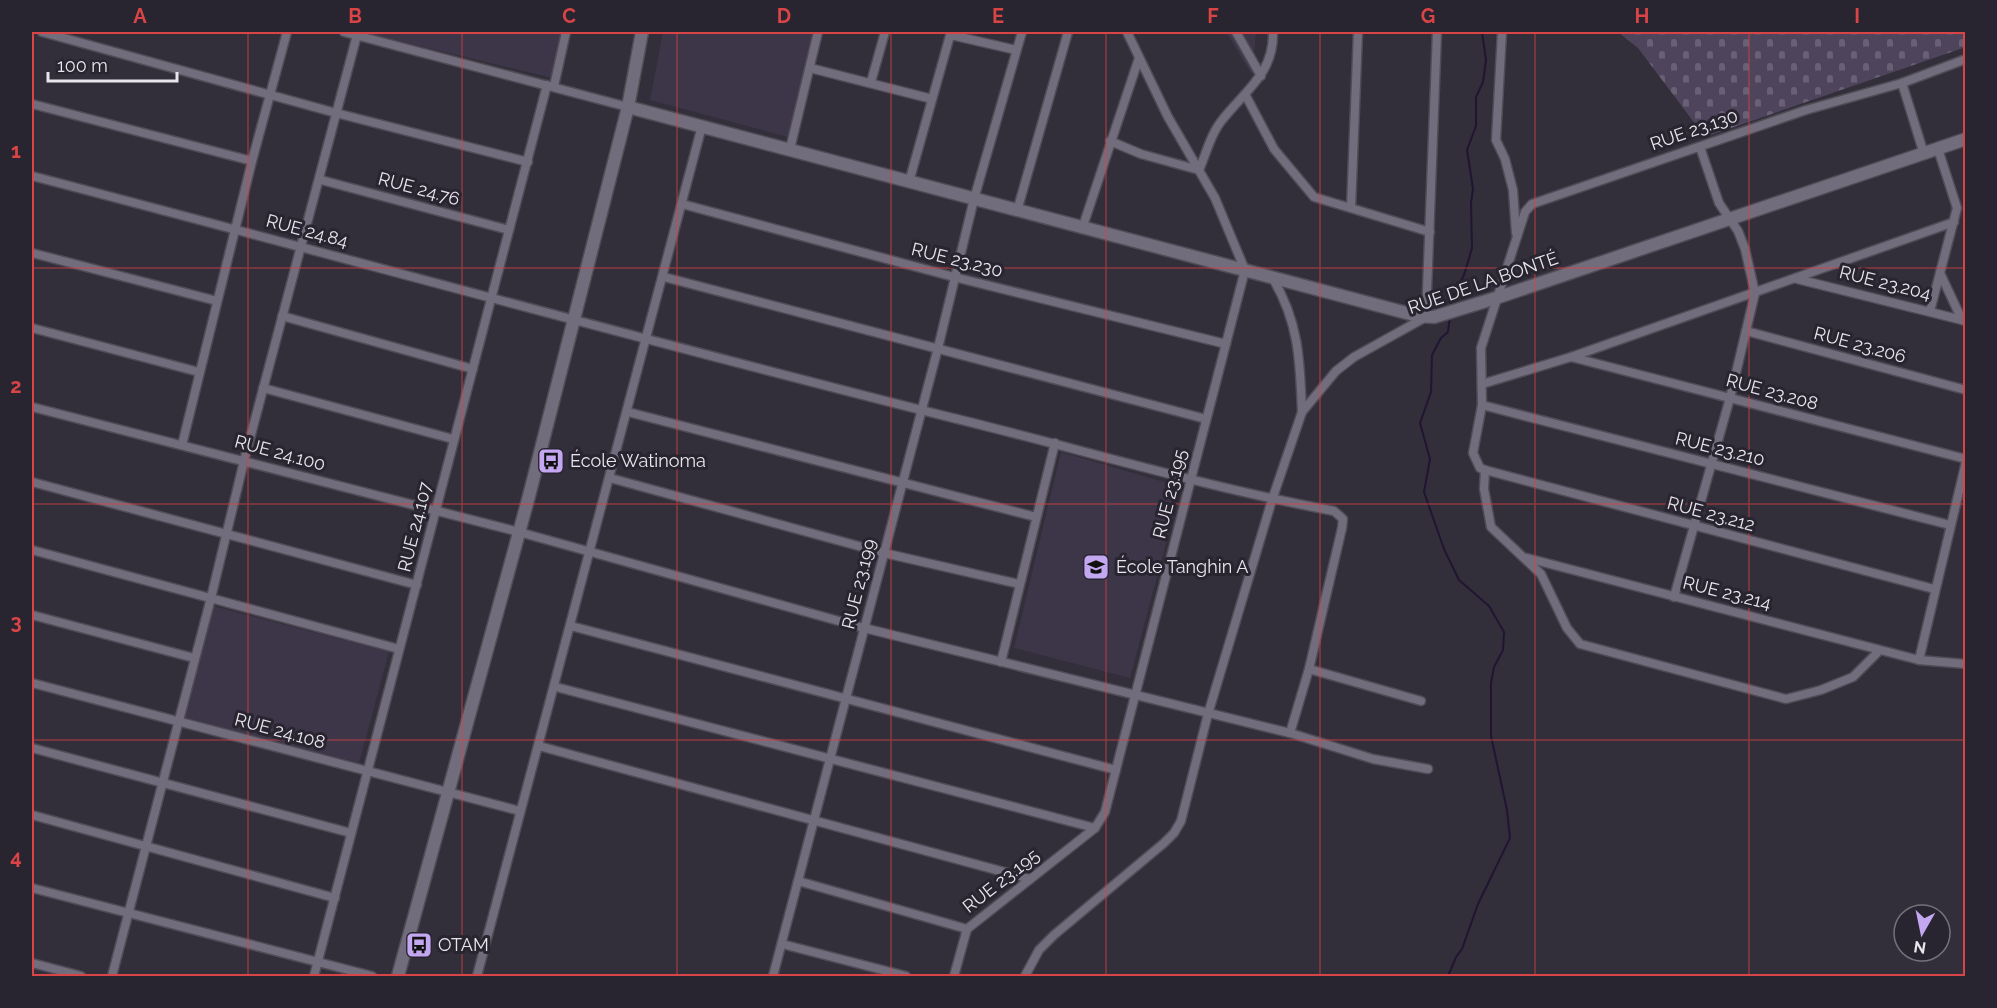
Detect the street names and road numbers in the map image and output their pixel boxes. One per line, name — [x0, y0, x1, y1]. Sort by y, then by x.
street label: RUE 23.130 — [1647, 105, 1741, 154]
street label: RUE 24.76 — [376, 168, 462, 210]
street label: RUE 24.84 — [264, 210, 351, 252]
street label: RUE 23.230 — [909, 238, 1005, 281]
street label: RUE DE LA BONTÉ — [1405, 246, 1561, 318]
street label: RUE 23.204 — [1837, 261, 1933, 304]
street label: RUE 23.206 — [1812, 322, 1909, 367]
street label: RUE 23.208 — [1724, 369, 1820, 414]
street label: RUE 23.210 — [1673, 427, 1767, 470]
street label: RUE 24.100 — [232, 430, 328, 475]
street label: RUE 23.195 — [1148, 447, 1191, 541]
street label: RUE 24.107 — [393, 479, 436, 574]
street label: RUE 23.212 — [1665, 492, 1757, 535]
street label: RUE 23.199 — [837, 537, 880, 631]
street label: RUE 23.214 — [1681, 571, 1774, 614]
street label: RUE 24.108 — [233, 708, 328, 753]
street label: RUE 23.195 — [958, 844, 1043, 917]

